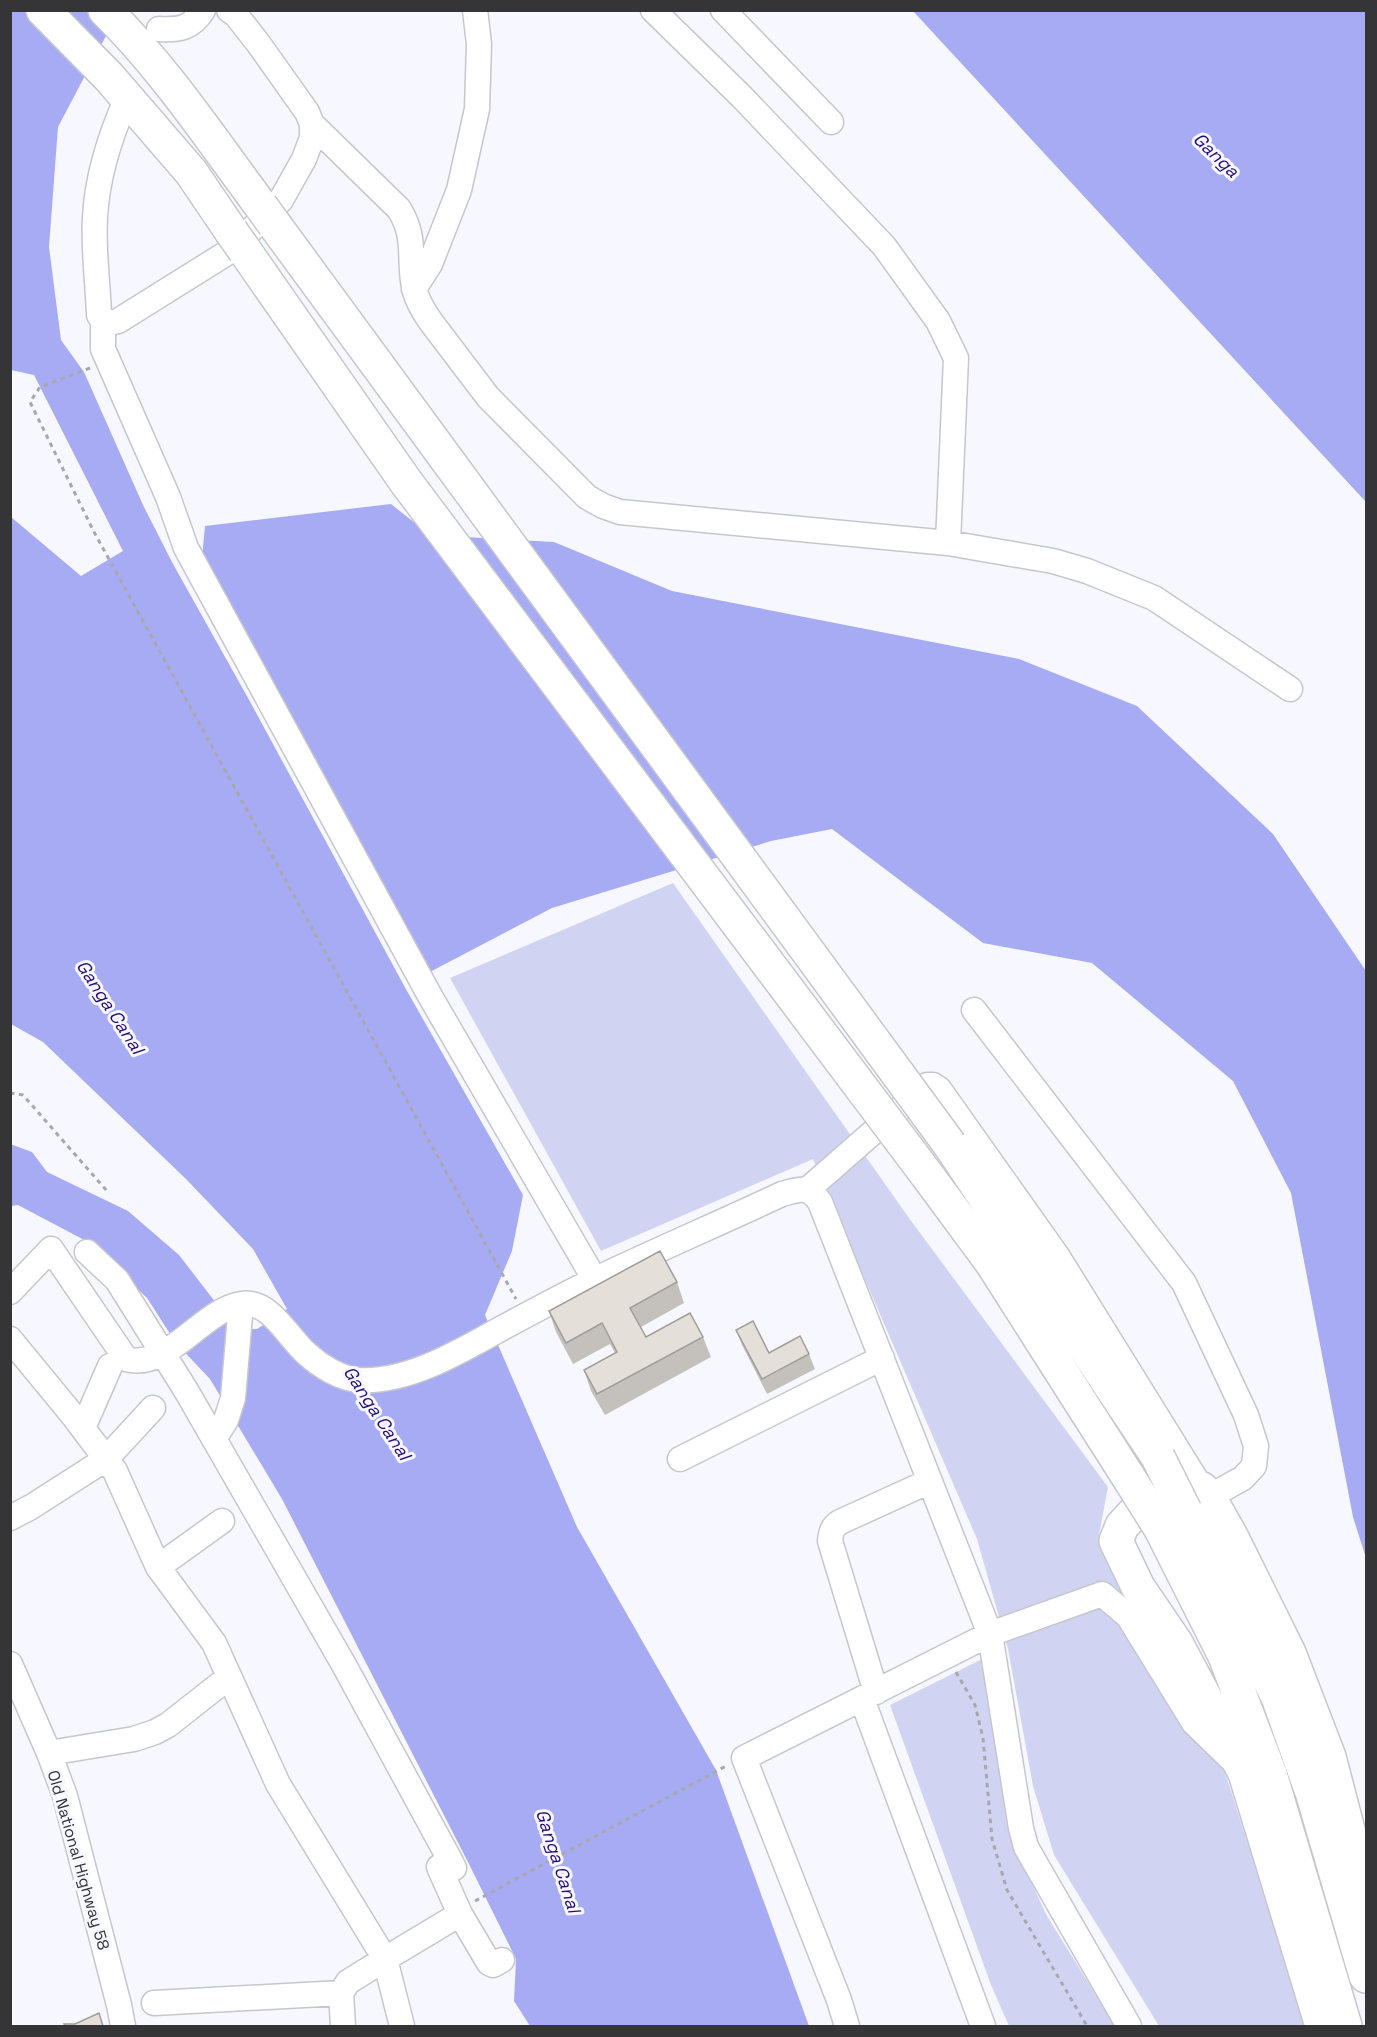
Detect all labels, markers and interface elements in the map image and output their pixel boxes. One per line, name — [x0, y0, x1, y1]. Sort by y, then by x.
water label: Ganga — [1189, 127, 1245, 183]
water label: Ganga Canal — [72, 955, 151, 1060]
water label: Ganga Canal — [339, 1361, 418, 1466]
street label: Old National Highway 58 — [43, 1768, 114, 1953]
water label: Ganga Canal — [531, 1806, 587, 1918]

